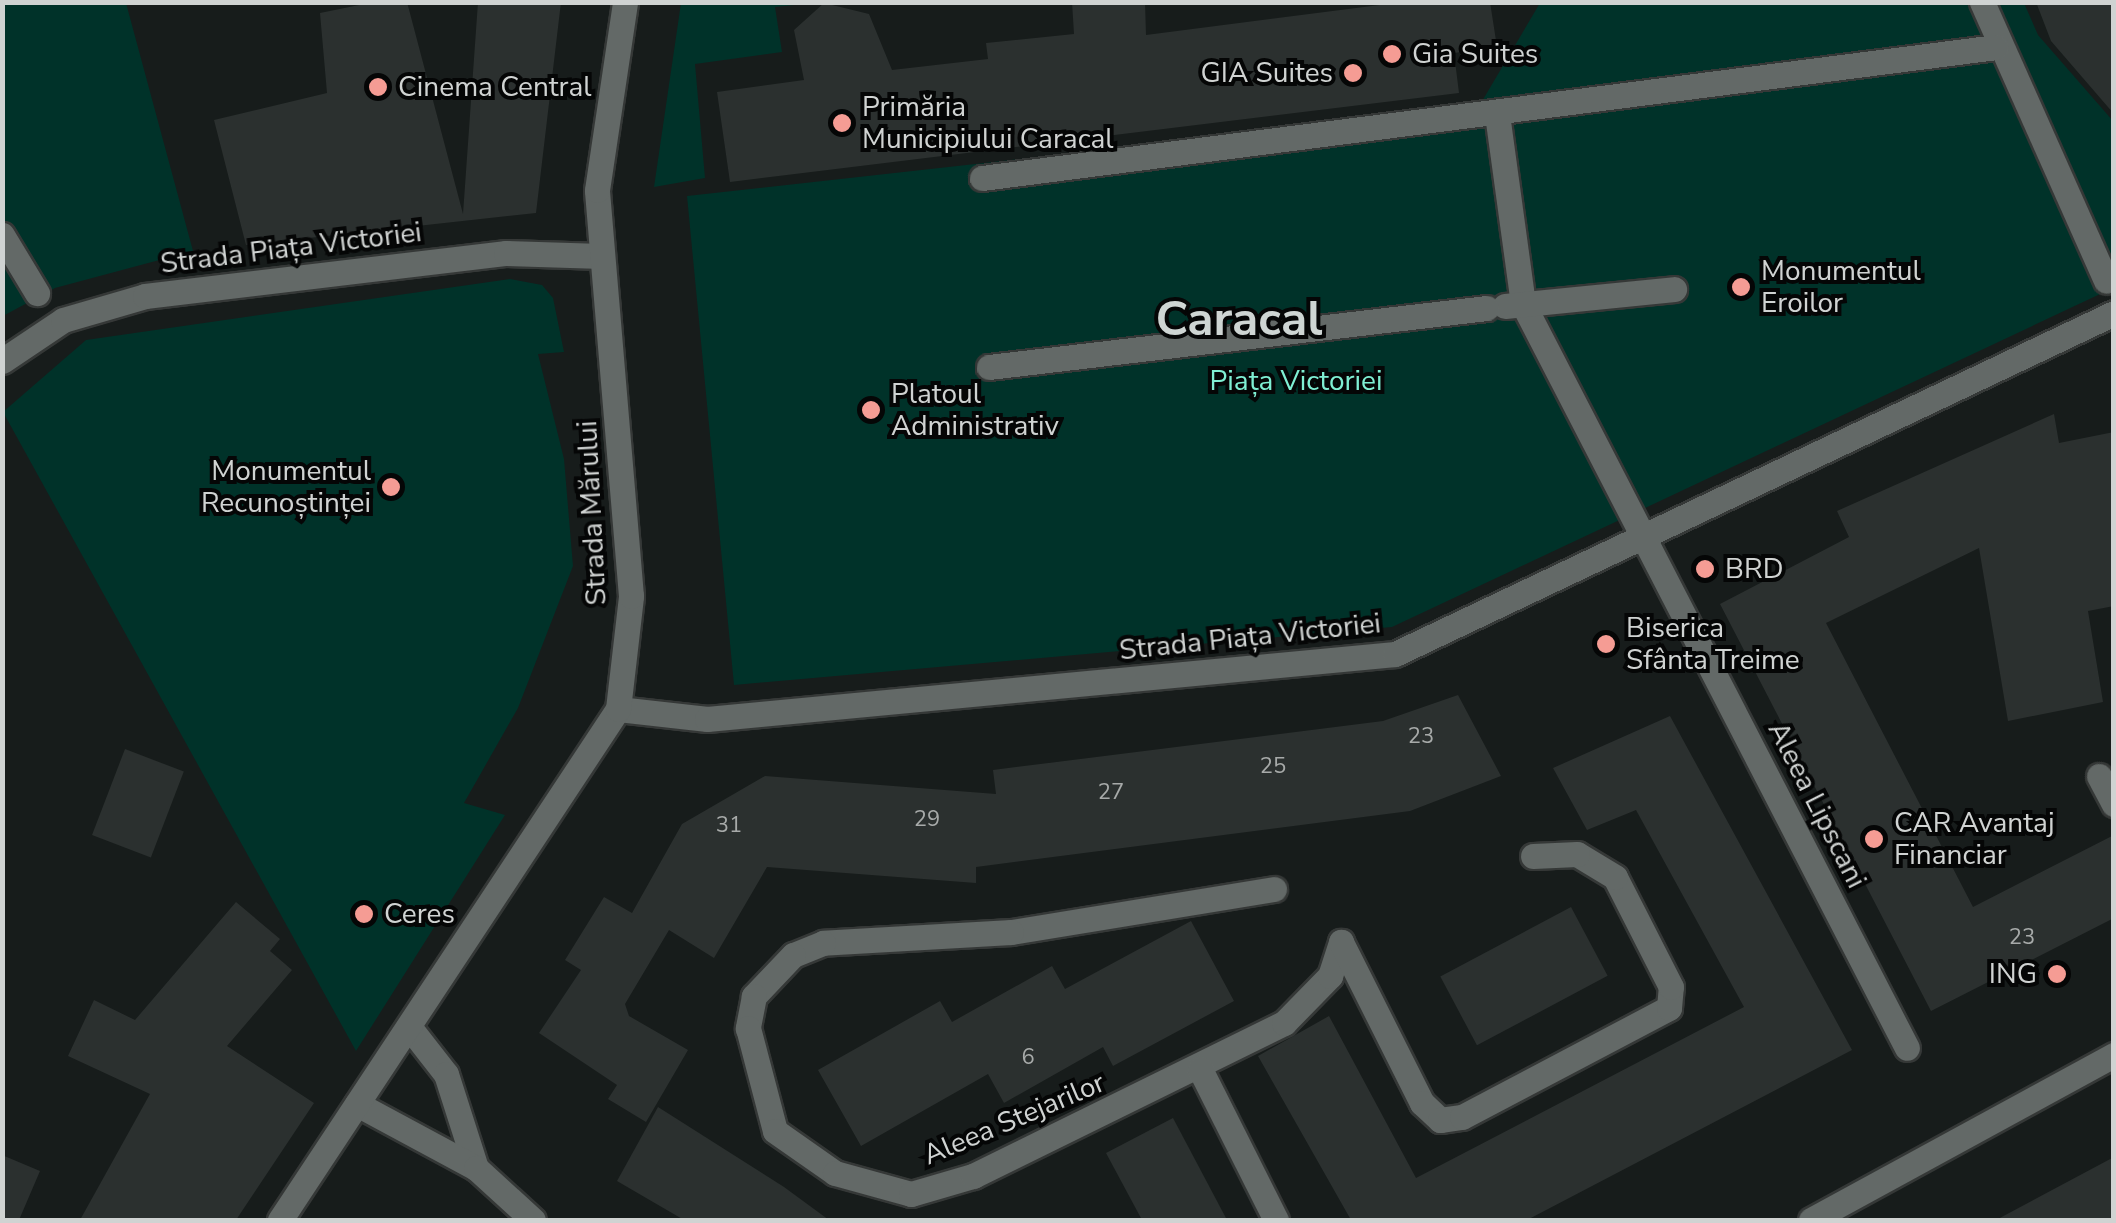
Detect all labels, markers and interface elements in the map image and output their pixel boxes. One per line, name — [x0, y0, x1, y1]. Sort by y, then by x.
place label: Gia Suites — [1412, 37, 1538, 71]
marker: Gia Suites — [1381, 43, 1403, 65]
place label: GIA Suites — [1200, 56, 1333, 90]
marker: GIA Suites — [1342, 62, 1364, 84]
place label: Cinema Central — [398, 70, 592, 104]
marker: Cinema Central — [367, 76, 389, 98]
place label: Primăria Municipiului Caracal — [862, 90, 1114, 156]
marker: Primăria Municipiului Caracal — [831, 112, 853, 134]
street label: Strada Piața Victoriei — [159, 215, 423, 281]
place label: Monumentul Eroilor — [1761, 254, 1921, 320]
marker: Monumentul Eroilor — [1730, 276, 1752, 298]
district label: Caracal — [1156, 291, 1322, 349]
park label: Piața Victoriei — [1210, 364, 1382, 398]
place label: Platoul Administrativ — [891, 377, 1059, 443]
marker: Platoul Administrativ — [860, 399, 882, 421]
street label: Strada Mărului — [570, 420, 614, 606]
place label: Monumentul Recunoștinței — [201, 454, 371, 520]
marker: Monumentul Recunoștinței — [380, 476, 402, 498]
place label: BRD — [1725, 552, 1783, 586]
marker: BRD — [1694, 558, 1716, 580]
street label: Strada Piața Victoriei — [1118, 607, 1382, 667]
place label: Biserica Sfânta Treime — [1626, 611, 1800, 677]
marker: Biserica Sfânta Treime — [1595, 633, 1617, 655]
street label: Aleea Lipscani — [1761, 716, 1873, 894]
house number: 23 — [1408, 724, 1434, 750]
house number: 25 — [1260, 754, 1286, 780]
house number: 27 — [1098, 780, 1124, 806]
place label: CAR Avantaj Financiar — [1894, 806, 2054, 872]
house number: 29 — [914, 807, 940, 833]
house number: 31 — [716, 813, 742, 839]
marker: CAR Avantaj Financiar — [1863, 828, 1885, 850]
place label: Ceres — [384, 897, 455, 931]
marker: Ceres — [353, 903, 375, 925]
house number: 23 — [2009, 925, 2035, 951]
place label: ING — [1989, 957, 2037, 991]
marker: ING — [2046, 963, 2068, 985]
house number: 6 — [1021, 1045, 1035, 1071]
street label: Aleea Stejarilor — [918, 1066, 1110, 1172]

